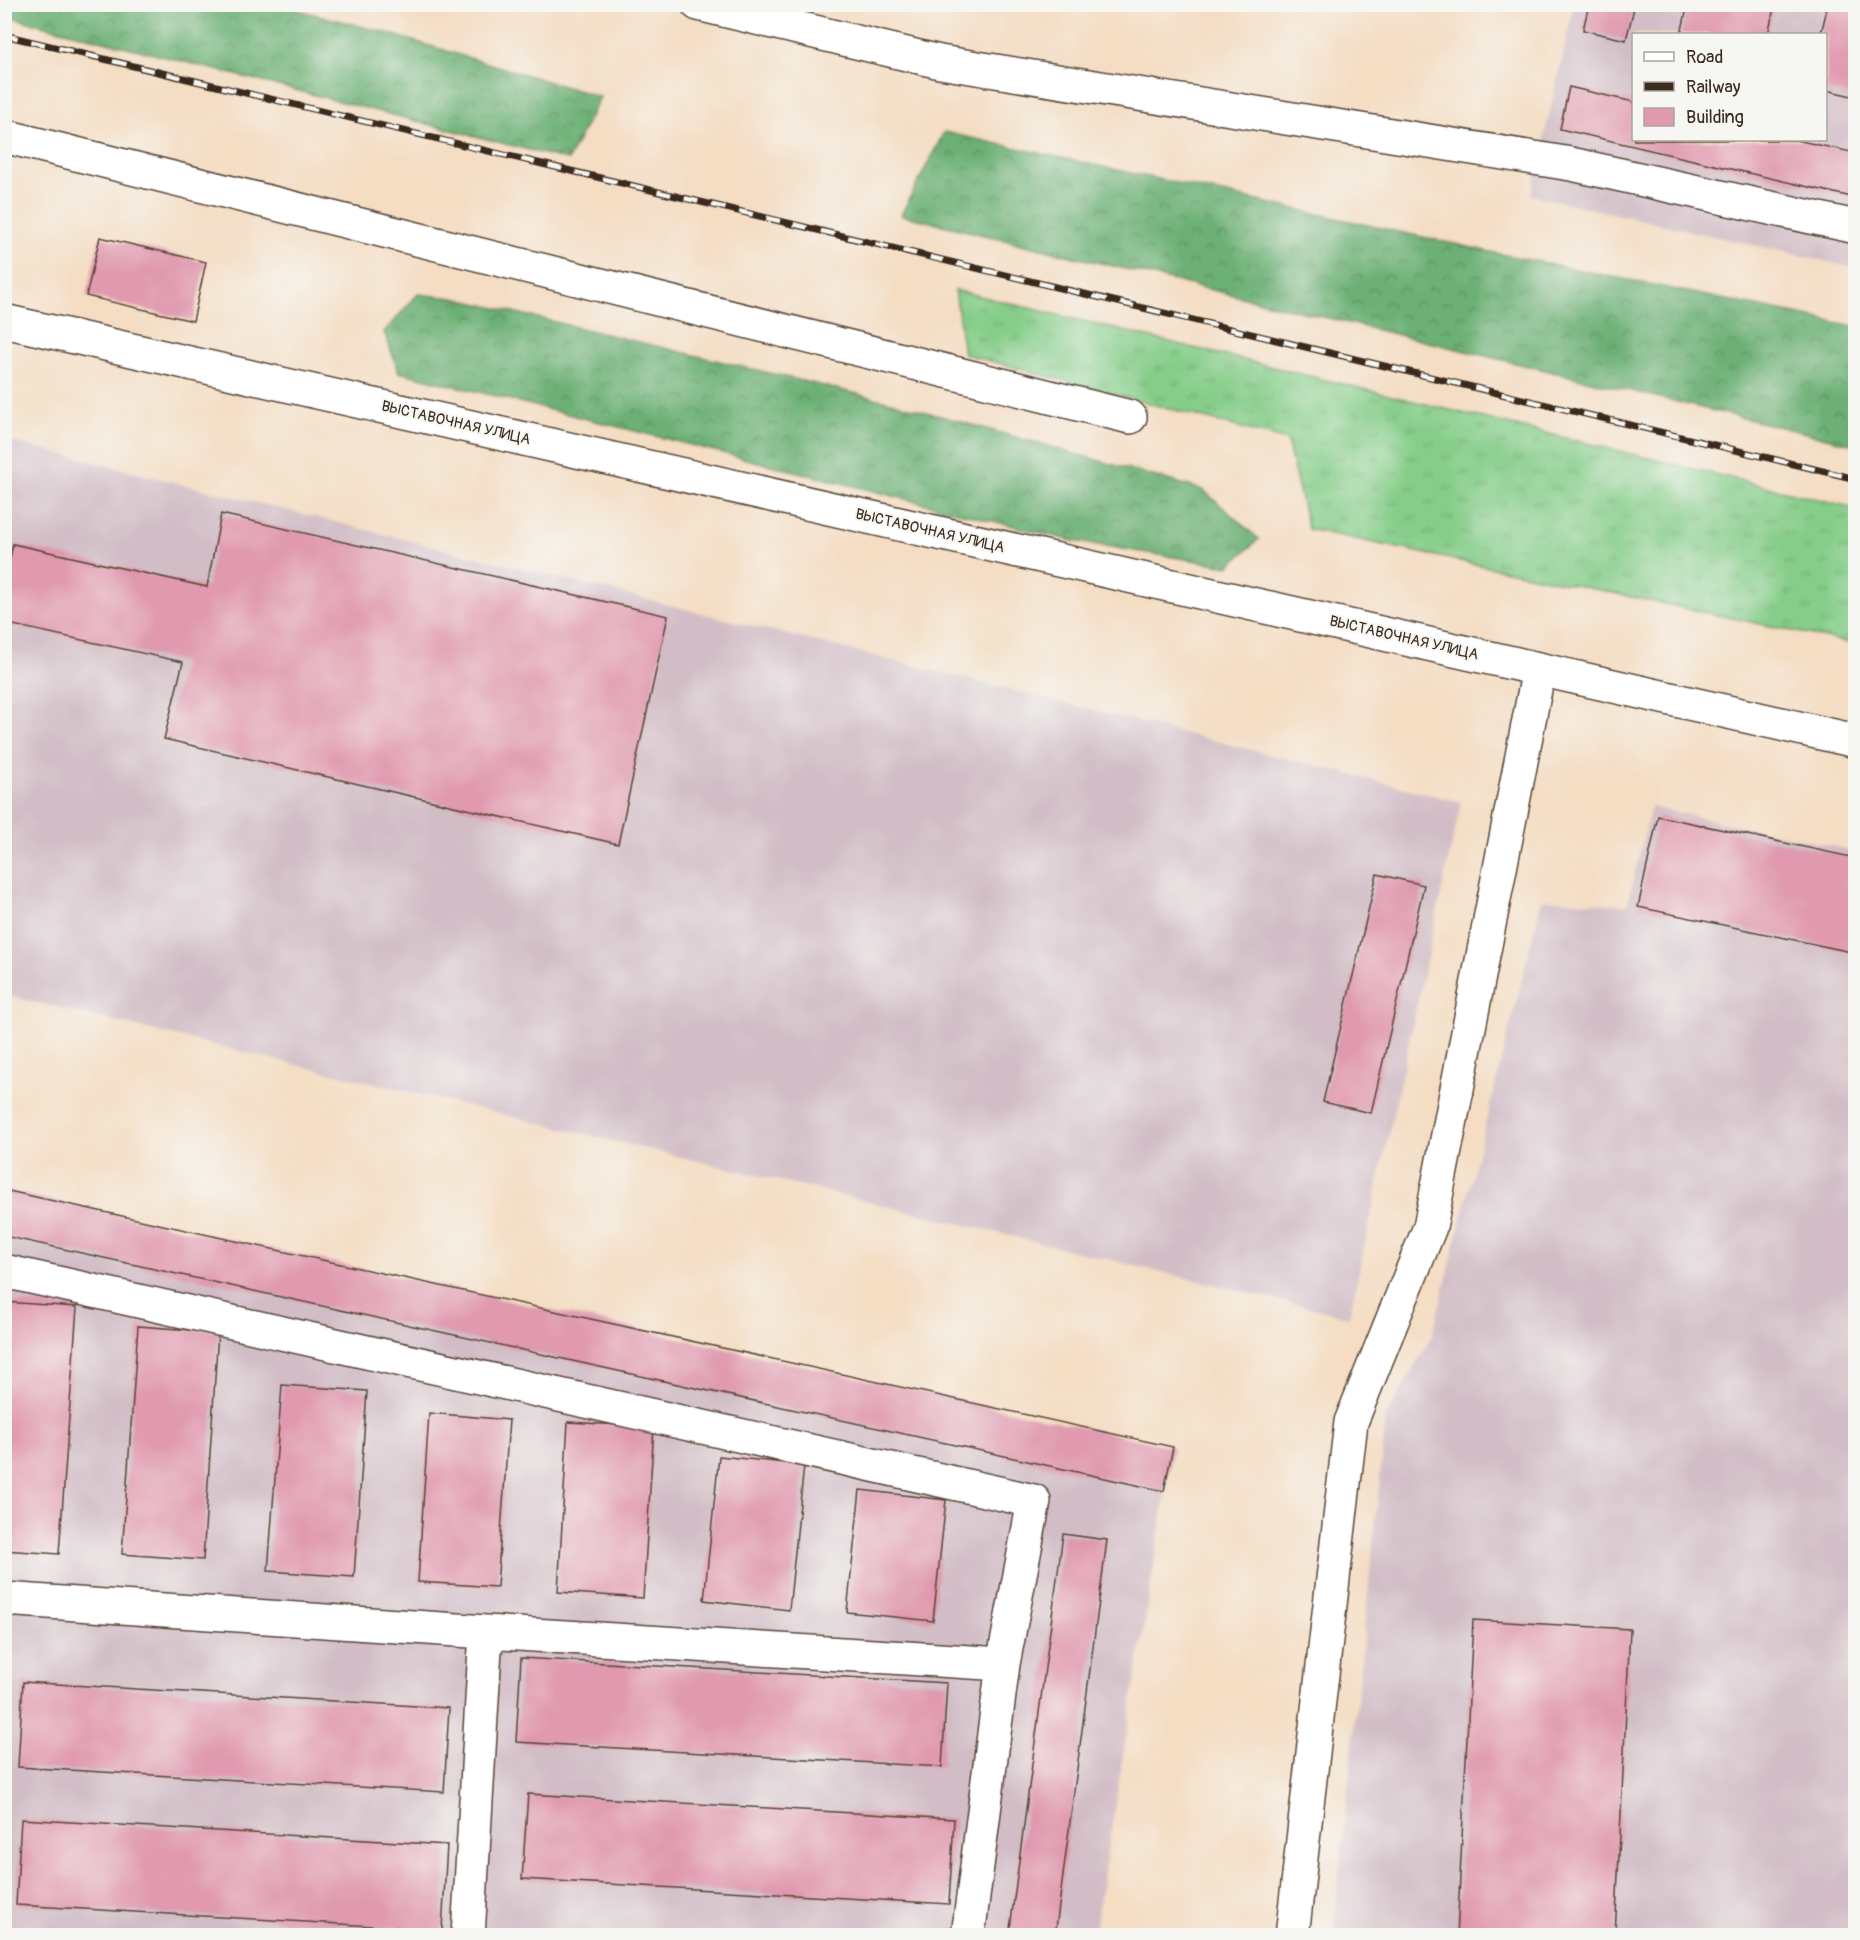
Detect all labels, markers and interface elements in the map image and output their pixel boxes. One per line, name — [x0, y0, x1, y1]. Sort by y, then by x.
legend — [1632, 33, 1827, 141]
text: Road — [1686, 46, 1723, 69]
text: Railway — [1686, 76, 1741, 99]
text: Building — [1686, 106, 1744, 129]
street label: ВЫСТАВОЧНАЯ УЛИЦА — [380, 397, 533, 449]
street label: ВЫСТАВОЧНАЯ УЛИЦА — [854, 505, 1007, 557]
street label: ВЫСТАВОЧНАЯ УЛИЦА — [1328, 612, 1481, 664]

